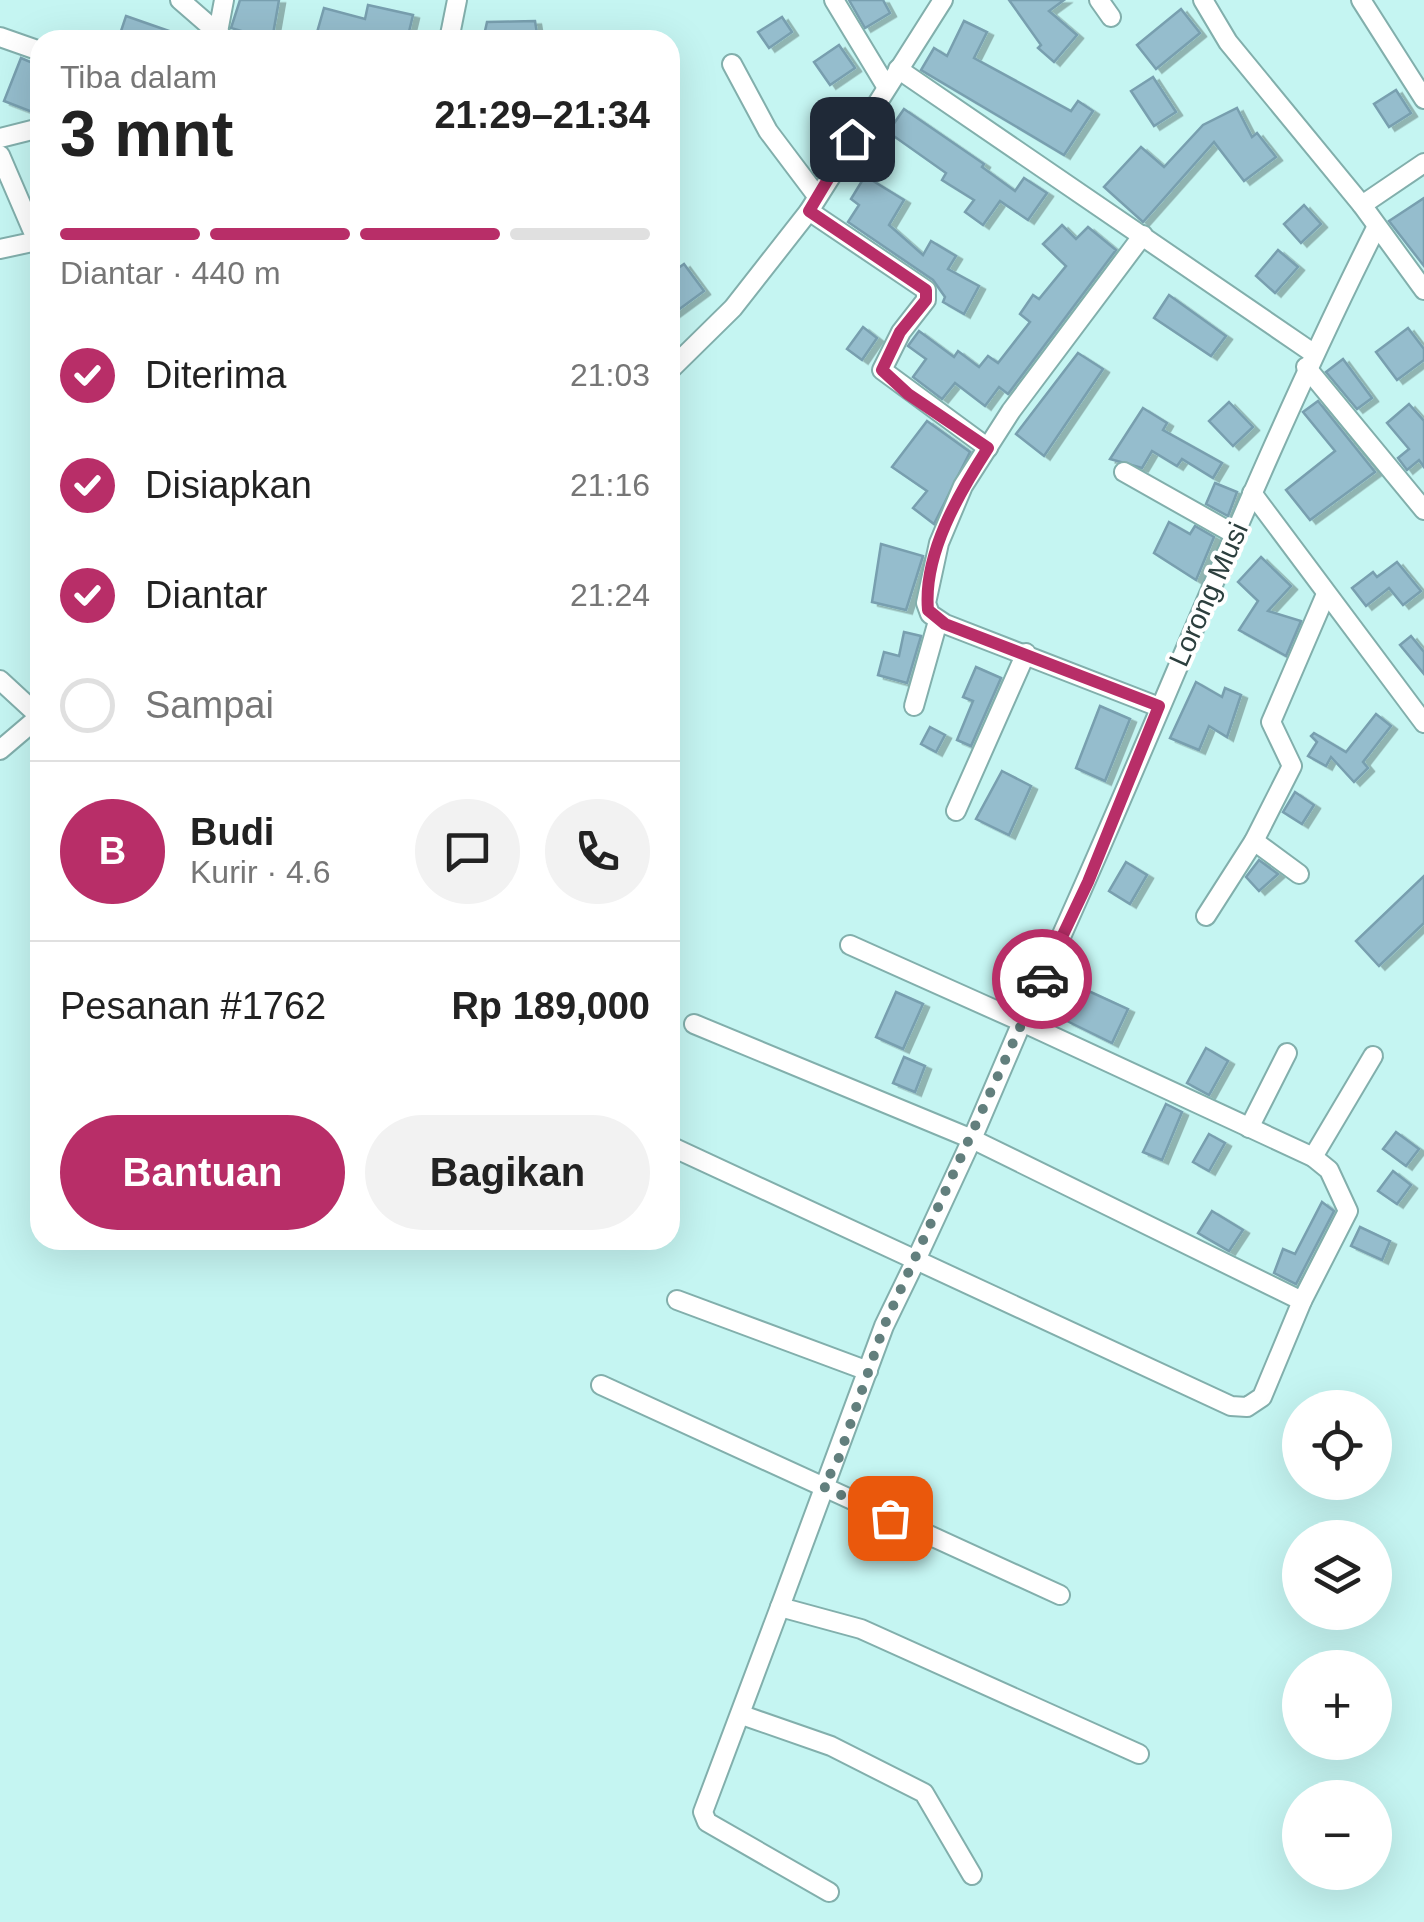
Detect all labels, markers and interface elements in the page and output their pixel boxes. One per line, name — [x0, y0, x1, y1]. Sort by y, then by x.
text: Tiba dalam — [60, 59, 217, 95]
text: 21:29–21:34 — [434, 94, 650, 136]
text: 3 mnt — [60, 97, 233, 170]
pin — [810, 97, 895, 182]
icon: home — [825, 112, 880, 167]
text: Diantar · 440 m — [60, 255, 281, 291]
icon: check — [60, 348, 115, 403]
text: Diterima — [145, 354, 286, 396]
text: 21:03 — [570, 357, 650, 393]
icon: check — [60, 458, 115, 513]
text: Disiapkan — [145, 464, 312, 506]
text: 21:16 — [570, 467, 650, 503]
street label: Lorong Musi — [1163, 518, 1254, 671]
icon: check — [60, 568, 115, 623]
text: Diantar — [145, 574, 268, 616]
text: 21:24 — [570, 577, 650, 613]
text: Sampai — [145, 684, 274, 726]
button: chat — [415, 799, 520, 904]
button: phone — [545, 799, 650, 904]
text: Budi — [190, 811, 274, 853]
text: B — [99, 830, 126, 872]
text: Kurir · 4.6 — [190, 854, 330, 890]
courier — [992, 929, 1092, 1029]
icon: car — [1015, 952, 1070, 1007]
text: Pesanan #1762 — [60, 985, 326, 1027]
text: Rp 189,000 — [451, 985, 650, 1027]
button: Bantuan — [60, 1115, 345, 1230]
button: Bagikan — [365, 1115, 650, 1230]
map controls — [1282, 1390, 1392, 1890]
button: locate — [1282, 1390, 1392, 1500]
pin — [848, 1476, 933, 1561]
icon: bag — [863, 1491, 918, 1546]
button: layers — [1282, 1520, 1392, 1630]
button: + — [1282, 1650, 1392, 1760]
button: − — [1282, 1780, 1392, 1890]

